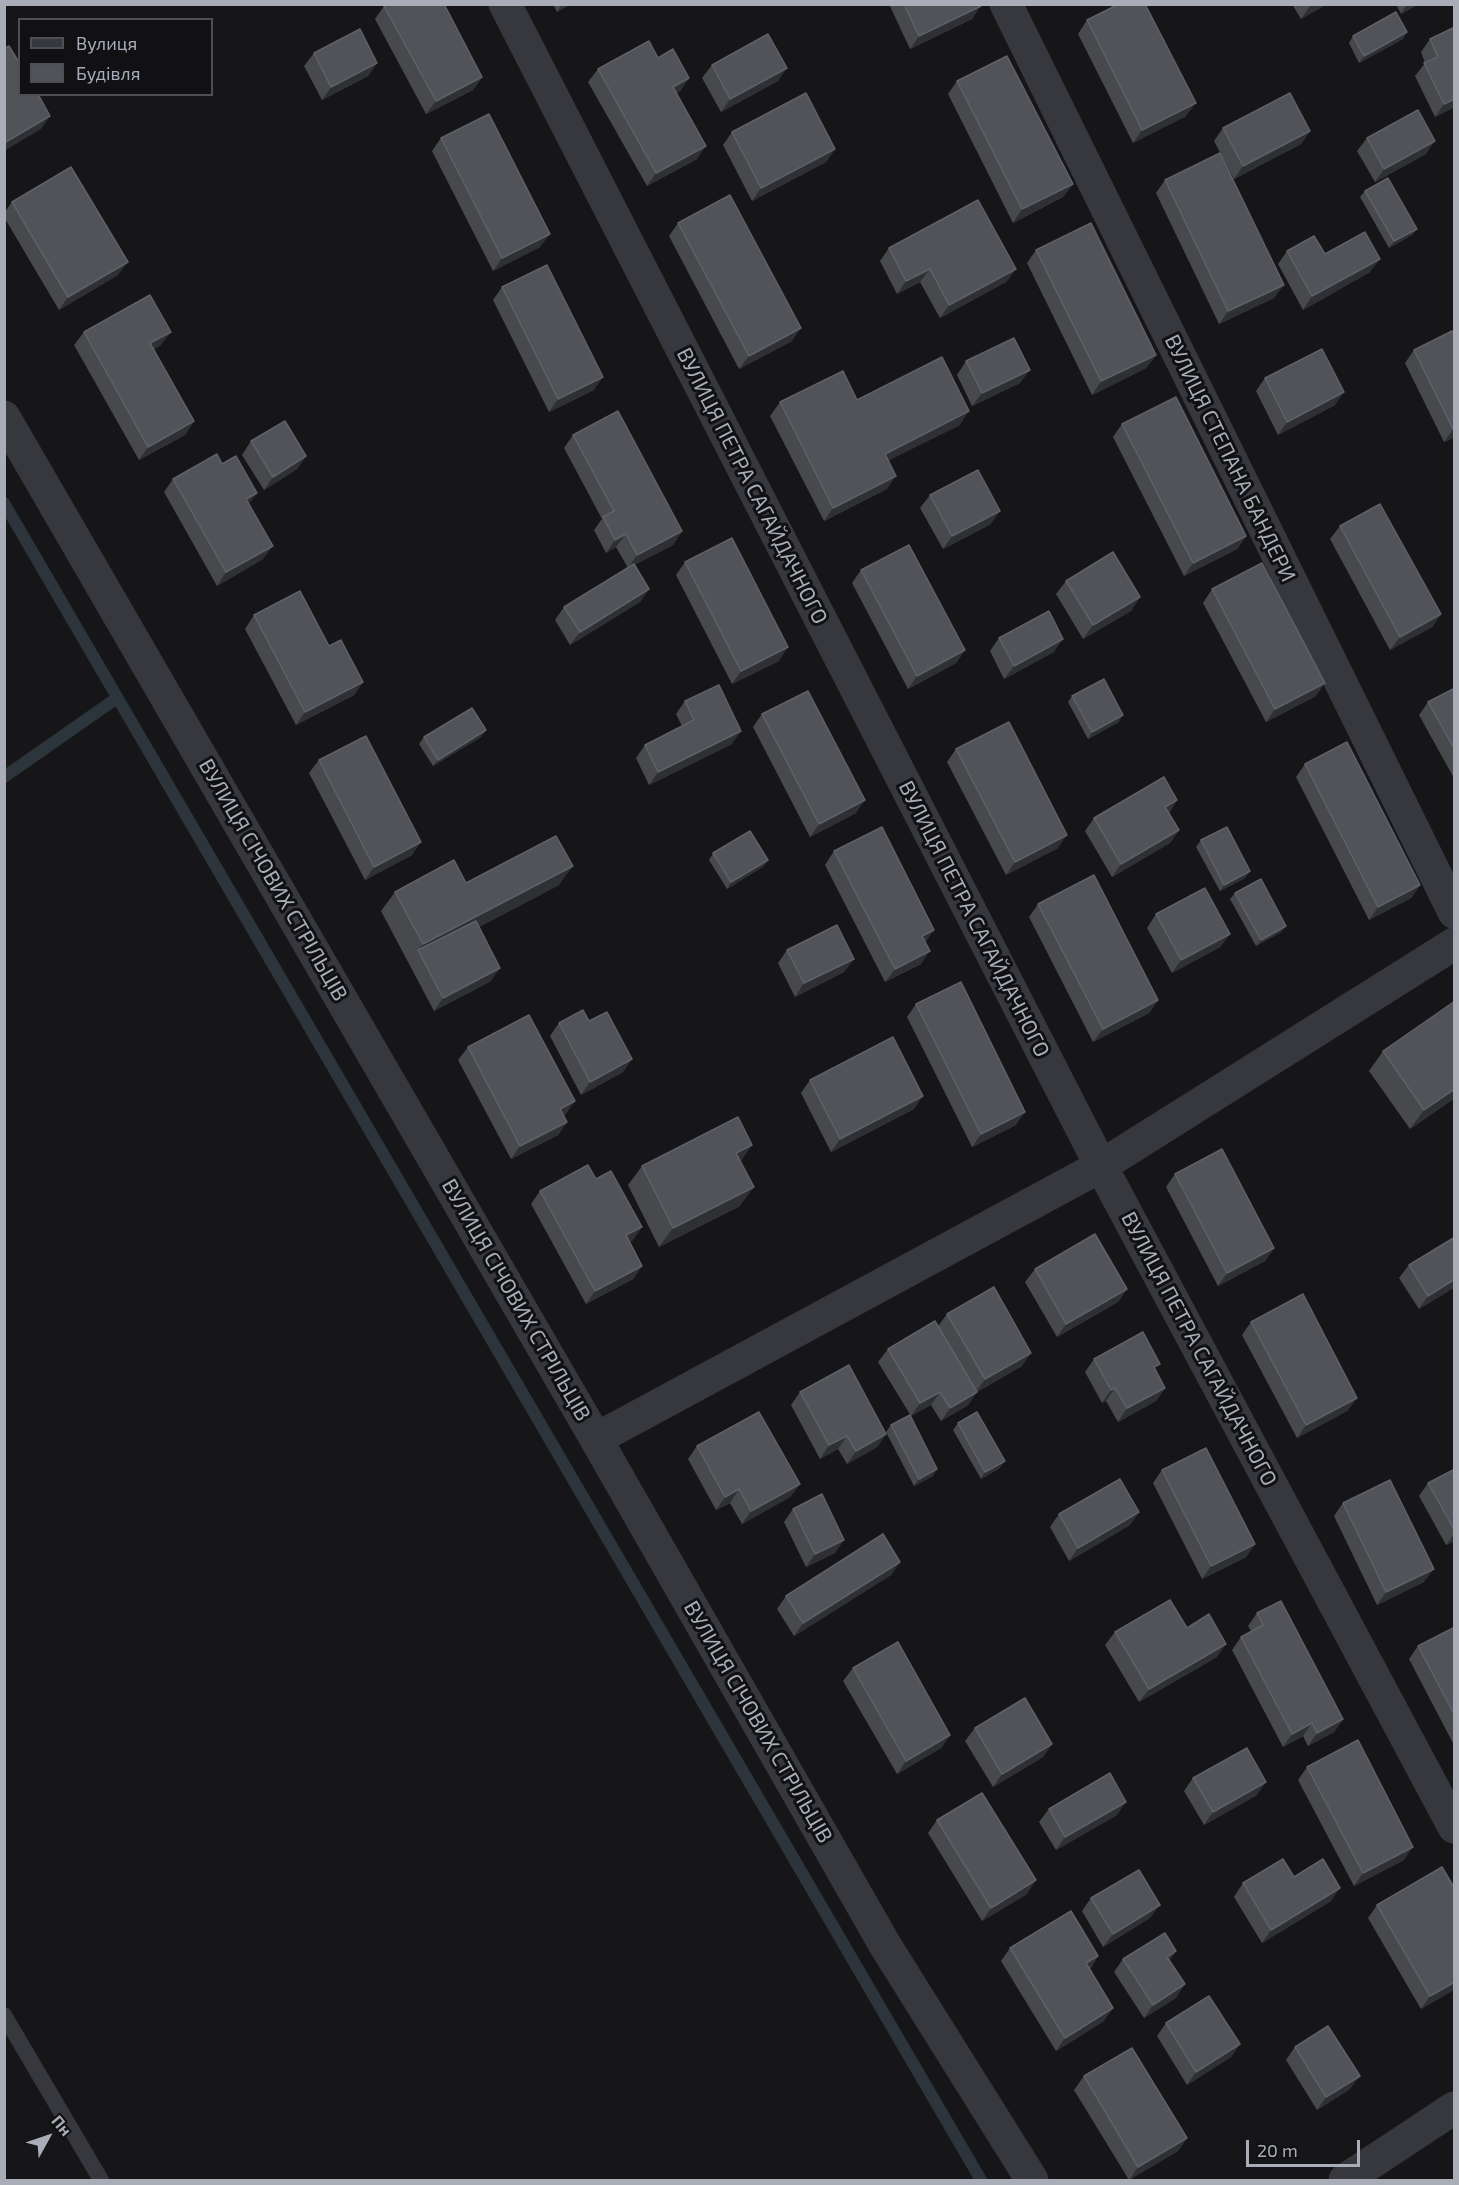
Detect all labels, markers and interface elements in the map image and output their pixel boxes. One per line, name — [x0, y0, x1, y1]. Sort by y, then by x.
legend — [18, 18, 213, 96]
text: Вулиця — [76, 32, 137, 54]
text: Будівля — [76, 62, 140, 84]
street label: ВУЛИЦЯ СТЕПАНА БАНДЕРИ — [1159, 330, 1301, 586]
street label: ВУЛИЦЯ ПЕТРА САГАЙДАЧНОГО — [671, 344, 833, 628]
street label: ВУЛИЦЯ СІЧОВИХ СТРІЛЬЦІВ — [193, 755, 353, 1005]
street label: ВУЛИЦЯ ПЕТРА САГАЙДАЧНОГО — [893, 777, 1055, 1061]
street label: ВУЛИЦЯ СІЧОВИХ СТРІЛЬЦІВ — [436, 1175, 596, 1425]
street label: ВУЛИЦЯ ПЕТРА САГАЙДАЧНОГО — [1116, 1208, 1282, 1490]
street label: ВУЛИЦЯ СІЧОВИХ СТРІЛЬЦІВ — [678, 1597, 838, 1847]
north arrow — [18, 2107, 78, 2167]
text: Пн — [48, 2111, 76, 2139]
scale bar — [1249, 2128, 1363, 2166]
text: 20 m — [1257, 2139, 1298, 2161]

